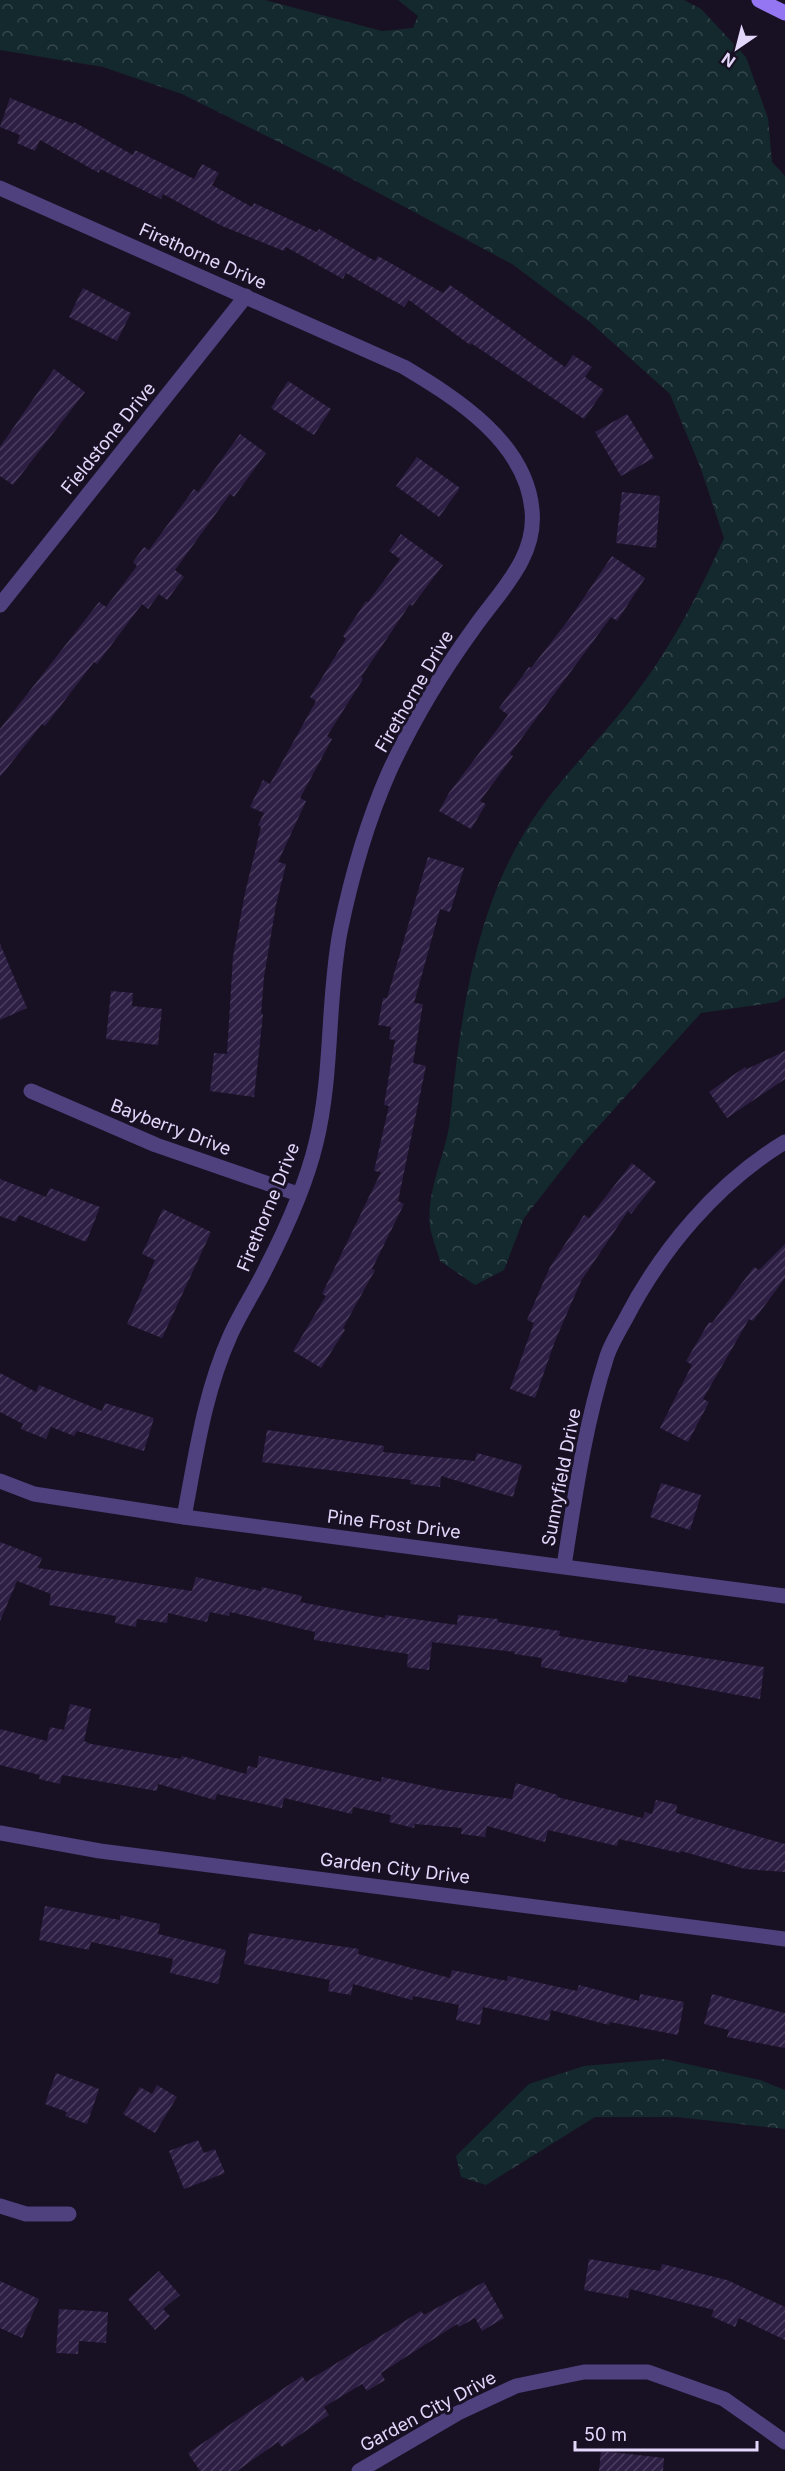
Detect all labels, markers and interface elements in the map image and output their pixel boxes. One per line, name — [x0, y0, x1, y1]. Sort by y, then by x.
north arrow — [707, 18, 767, 78]
text: N — [718, 49, 739, 72]
street label: Firethorne Drive — [136, 219, 270, 293]
street label: Fieldstone Drive — [57, 378, 159, 498]
street label: Firethorne Drive — [371, 626, 457, 756]
street label: Bayberry Drive — [108, 1094, 234, 1160]
street label: Firethorne Drive — [233, 1139, 303, 1275]
street label: Sunnyfield Drive — [537, 1406, 585, 1548]
street label: Pine Frost Drive — [326, 1505, 462, 1543]
street label: Garden City Drive — [319, 1848, 471, 1888]
street label: Garden City Drive — [356, 2366, 500, 2456]
scale bar — [575, 2414, 756, 2452]
text: 50 m — [584, 2424, 627, 2445]

